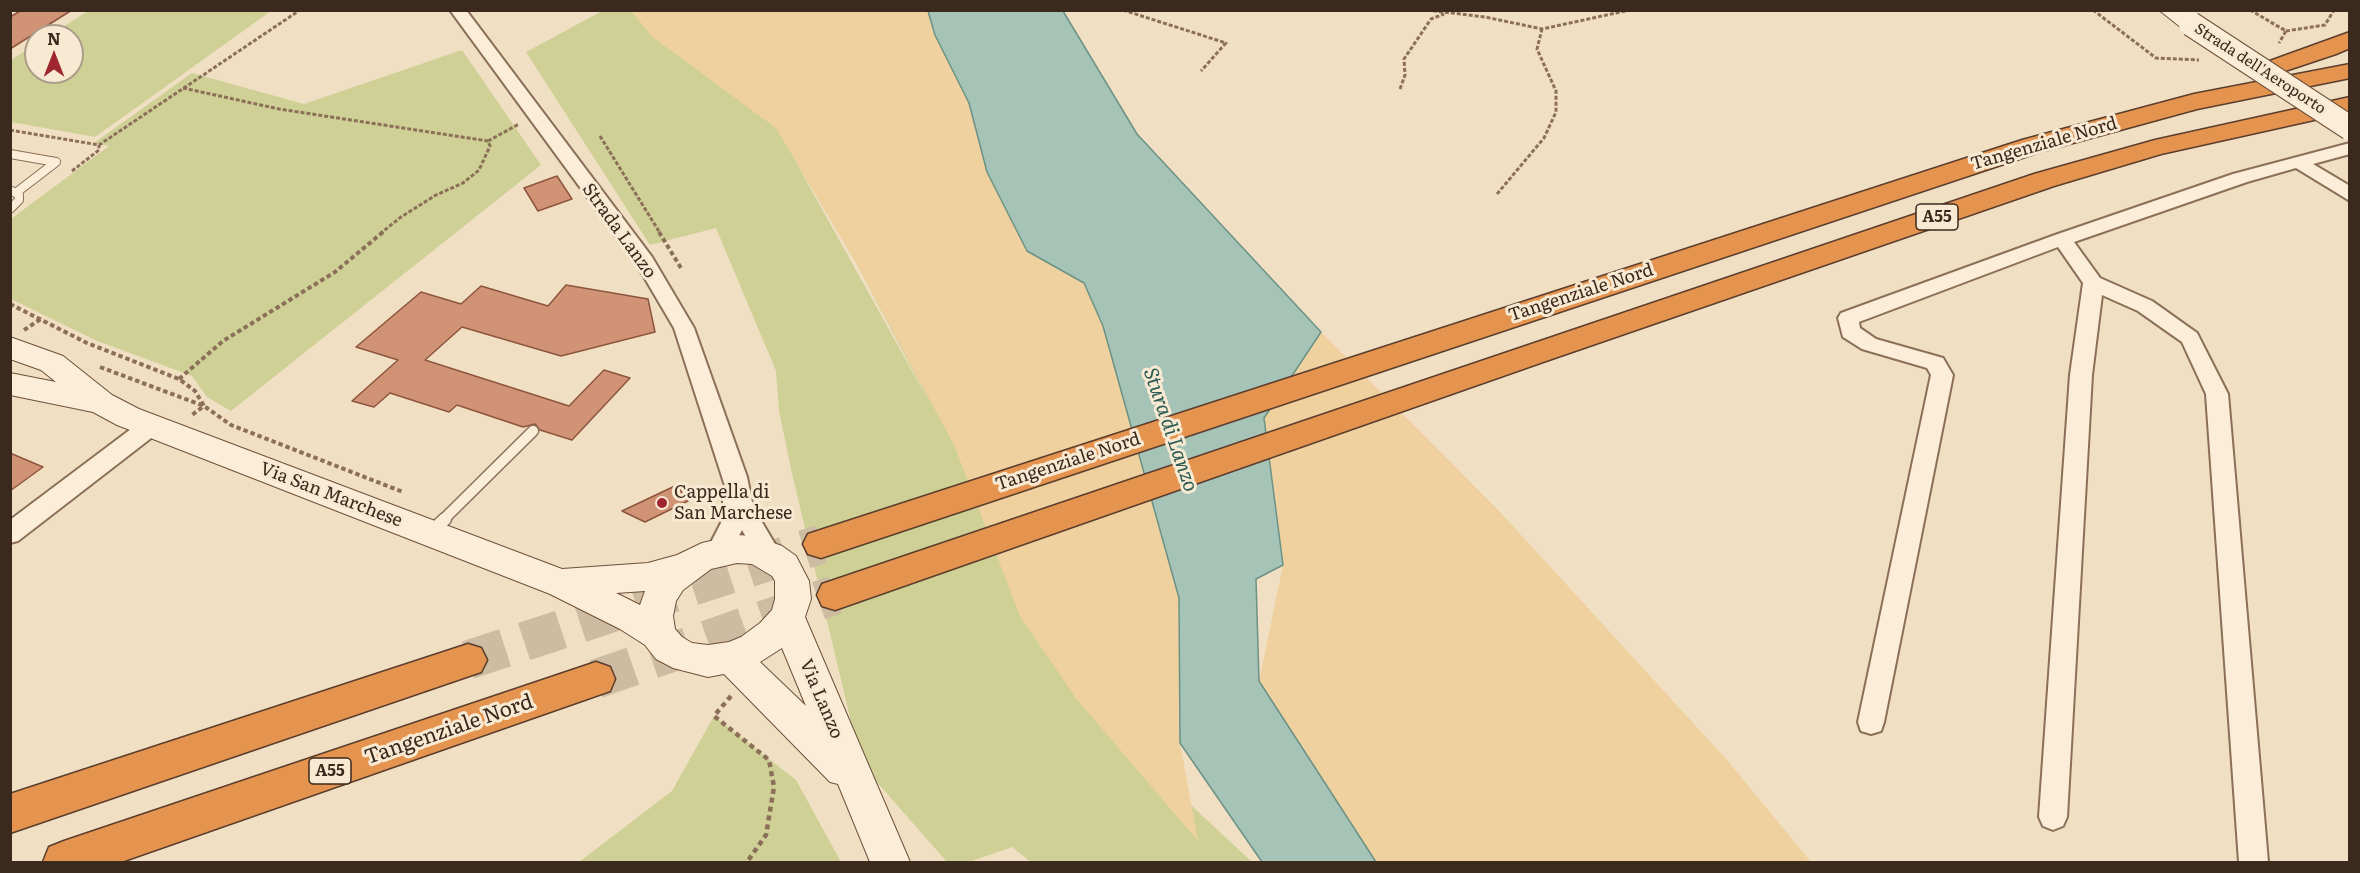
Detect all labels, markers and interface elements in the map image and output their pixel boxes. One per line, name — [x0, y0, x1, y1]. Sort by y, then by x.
street label: Strada dell'Aeroporto — [2191, 20, 2329, 118]
north arrow — [24, 24, 84, 84]
text: N — [47, 26, 61, 50]
street label: Tangenziale Nord — [1968, 113, 2120, 175]
street label: Strada Lanzo — [577, 179, 661, 283]
road number: A55 — [1916, 204, 1958, 230]
street label: Tangenziale Nord — [1506, 259, 1656, 327]
water label: Stura di Lanzo — [1138, 365, 1202, 495]
street label: Tangenziale Nord — [993, 428, 1143, 496]
street label: Via San Marchese — [257, 458, 405, 532]
place label: Cappella di San Marchese — [674, 482, 792, 524]
marker: Cappella di San Marchese — [655, 496, 669, 510]
street label: Via Lanzo — [795, 656, 847, 742]
street label: Tangenziale Nord — [361, 689, 537, 771]
road number: A55 — [309, 758, 351, 784]

